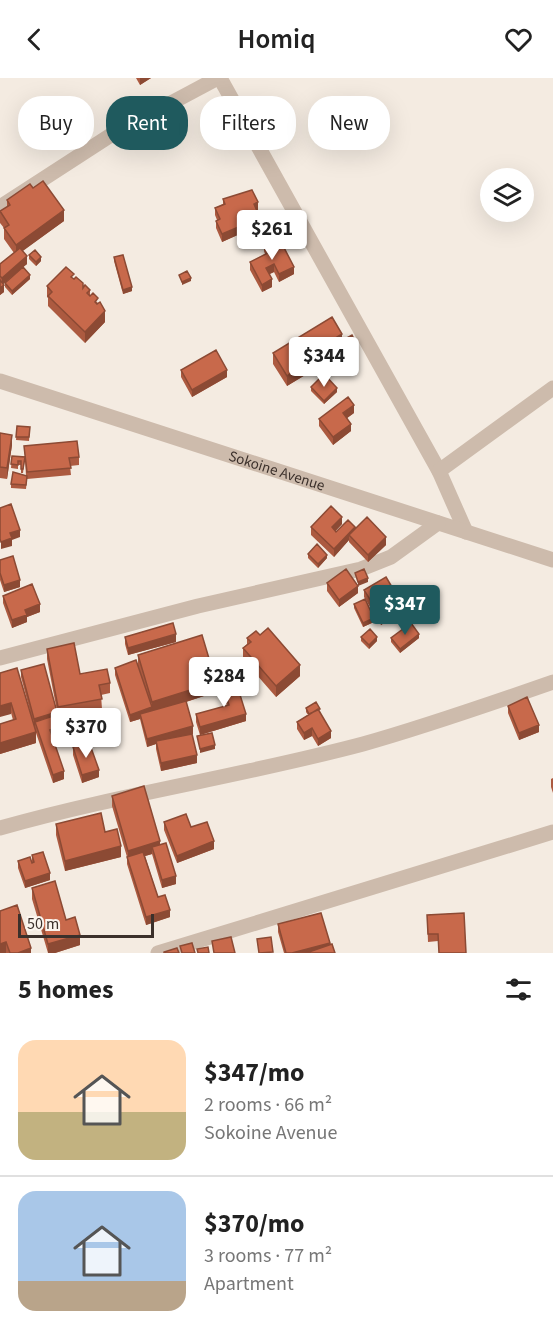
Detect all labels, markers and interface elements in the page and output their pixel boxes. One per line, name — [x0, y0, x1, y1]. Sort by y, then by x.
text: Homiq — [238, 20, 315, 59]
icon: back — [18, 23, 51, 56]
icon: heart — [502, 23, 535, 56]
chip: Buy — [18, 96, 94, 150]
chip: Rent — [106, 96, 188, 150]
chip: Filters — [200, 96, 296, 150]
chip: New — [308, 96, 390, 150]
map controls — [480, 168, 534, 222]
button: layers — [480, 168, 534, 222]
pin: $261 — [236, 210, 308, 261]
text: $261 — [251, 215, 293, 243]
pin: $344 — [288, 337, 360, 388]
text: $344 — [303, 342, 345, 370]
street label: Sokoine Avenue — [226, 445, 328, 496]
pin: $347 — [369, 585, 441, 636]
text: $347 — [384, 590, 426, 618]
pin: $284 — [188, 657, 260, 708]
text: $284 — [203, 662, 245, 690]
pin: $370 — [50, 708, 122, 759]
text: $370 — [65, 713, 107, 741]
scale bar — [18, 911, 154, 938]
text: 50 m — [27, 913, 59, 935]
text: 5 homes — [18, 971, 113, 1008]
icon: filters — [502, 973, 535, 1006]
text: $347/mo — [204, 1054, 304, 1091]
icon: home — [66, 1064, 138, 1136]
text: 2 rooms · 66 m² — [204, 1091, 332, 1119]
text: Sokoine Avenue — [204, 1119, 337, 1147]
text: $370/mo — [204, 1205, 304, 1242]
icon: home — [66, 1215, 138, 1287]
text: 3 rooms · 77 m² — [204, 1242, 332, 1270]
text: Apartment — [204, 1270, 294, 1298]

